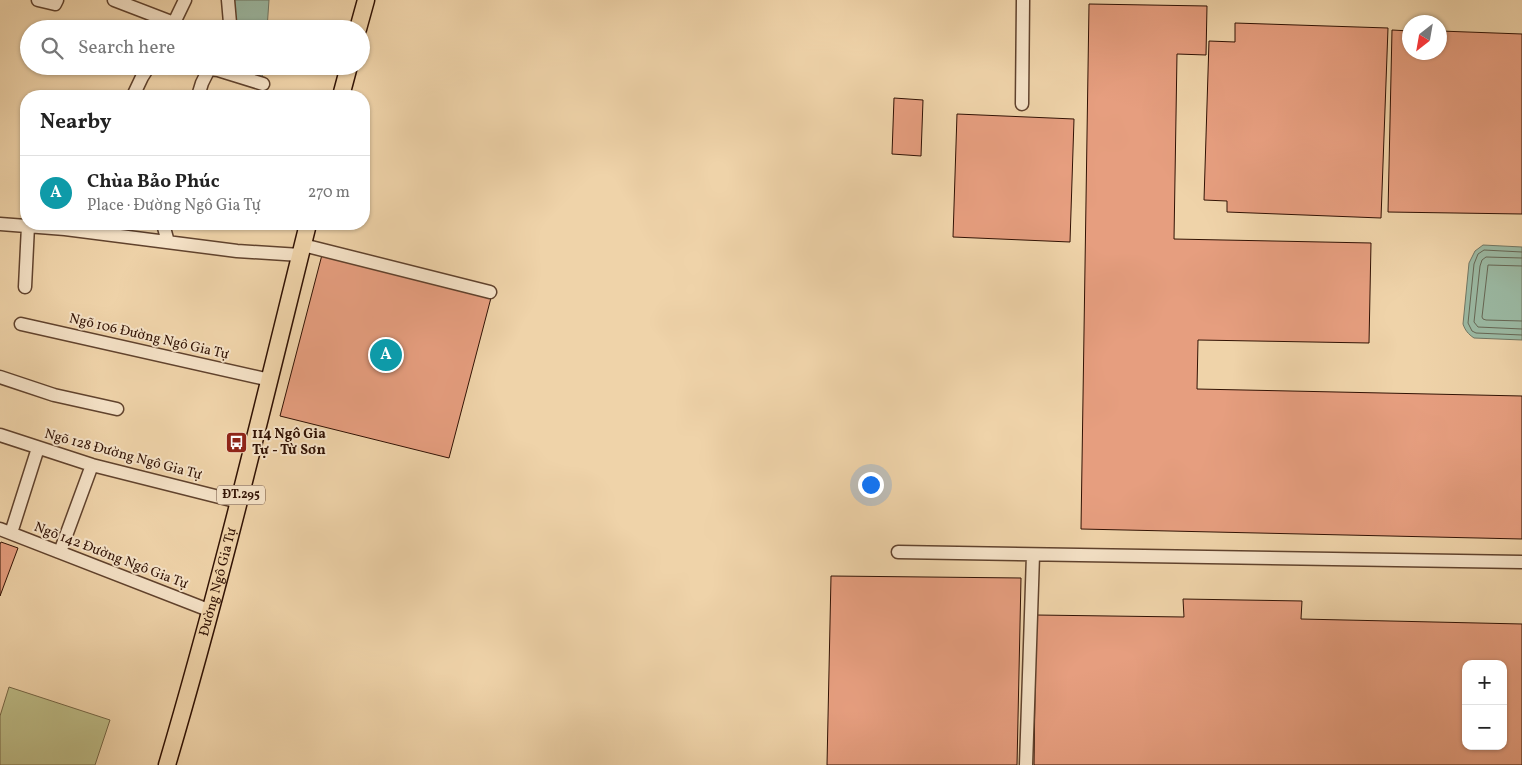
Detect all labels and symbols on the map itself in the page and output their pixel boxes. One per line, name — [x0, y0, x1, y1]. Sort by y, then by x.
north arrow — [1402, 15, 1447, 60]
street label: Ngõ 106 Đường Ngô Gia Tự — [67, 309, 231, 365]
pin: A — [370, 336, 402, 374]
street label: Ngõ 128 Đường Ngô Gia Tự — [42, 425, 204, 485]
place label: 114 Ngô Gia Tự - Từ Sơn — [252, 425, 326, 460]
bus stop icon: 114 Ngô Gia Tự - Từ Sơn — [224, 430, 248, 454]
your location — [858, 472, 884, 498]
road number: ĐT.295 — [217, 486, 265, 504]
street label: Ngõ 142 Đường Ngô Gia Tự — [31, 518, 191, 594]
street label: Đường Ngô Gia Tự — [194, 525, 241, 639]

